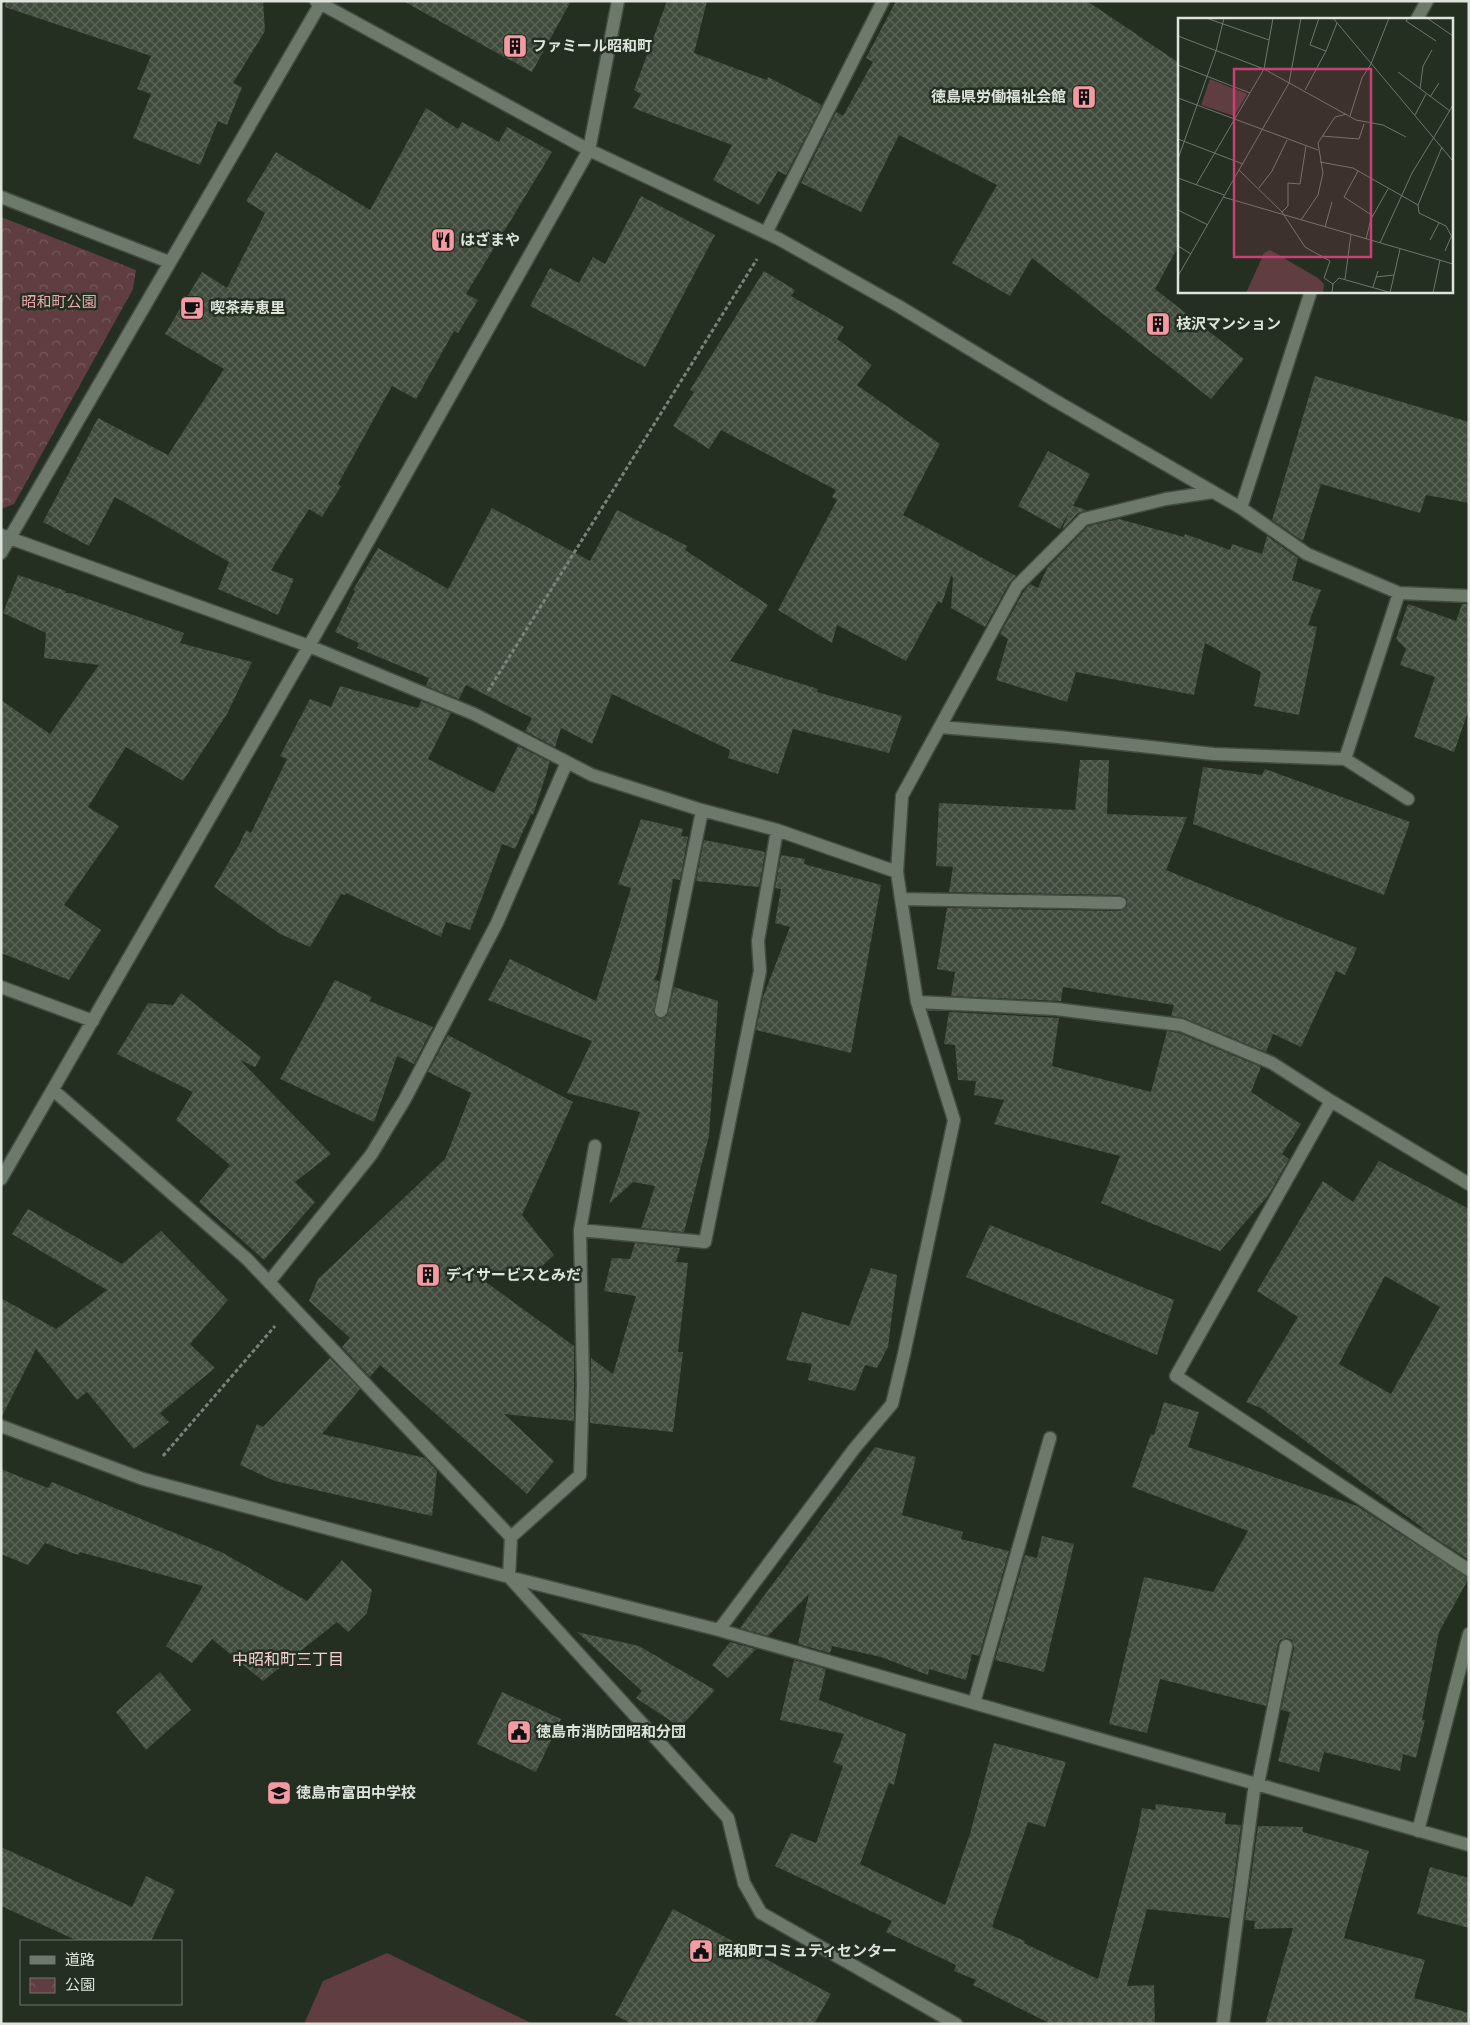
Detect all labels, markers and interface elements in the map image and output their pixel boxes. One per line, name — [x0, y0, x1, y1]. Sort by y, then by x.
inset map — [1178, 18, 1452, 292]
building icon: ファミール昭和町 — [502, 33, 528, 59]
place label: ファミール昭和町 — [532, 36, 652, 54]
building icon: 徳島県労働福祉会館 — [1071, 84, 1097, 110]
place label: 徳島県労働福祉会館 — [931, 87, 1066, 105]
restaurant icon: はざまや — [430, 227, 456, 253]
place label: はざまや — [460, 230, 520, 248]
park label: 昭和町公園 — [21, 292, 97, 310]
cafe icon: 喫茶寿恵里 — [179, 295, 205, 321]
place label: 喫茶寿恵里 — [210, 298, 285, 316]
building icon: 枝沢マンション — [1145, 311, 1171, 337]
place label: 枝沢マンション — [1176, 314, 1281, 332]
building icon: デイサービスとみだ — [415, 1262, 441, 1288]
place label: デイサービスとみだ — [446, 1265, 581, 1283]
district label: 中昭和町三丁目 — [232, 1649, 344, 1668]
public building icon: 徳島市消防団昭和分団 — [506, 1719, 532, 1745]
place label: 徳島市消防団昭和分団 — [536, 1722, 686, 1740]
school or university icon: 徳島市富田中学校 — [266, 1780, 292, 1806]
place label: 徳島市富田中学校 — [296, 1783, 416, 1801]
public building icon: 昭和町コミュティセンター — [688, 1938, 714, 1964]
legend — [20, 1940, 182, 2005]
place label: 昭和町コミュティセンター — [718, 1941, 897, 1959]
text: 道路 — [65, 1950, 95, 1968]
text: 公園 — [65, 1975, 95, 1993]

